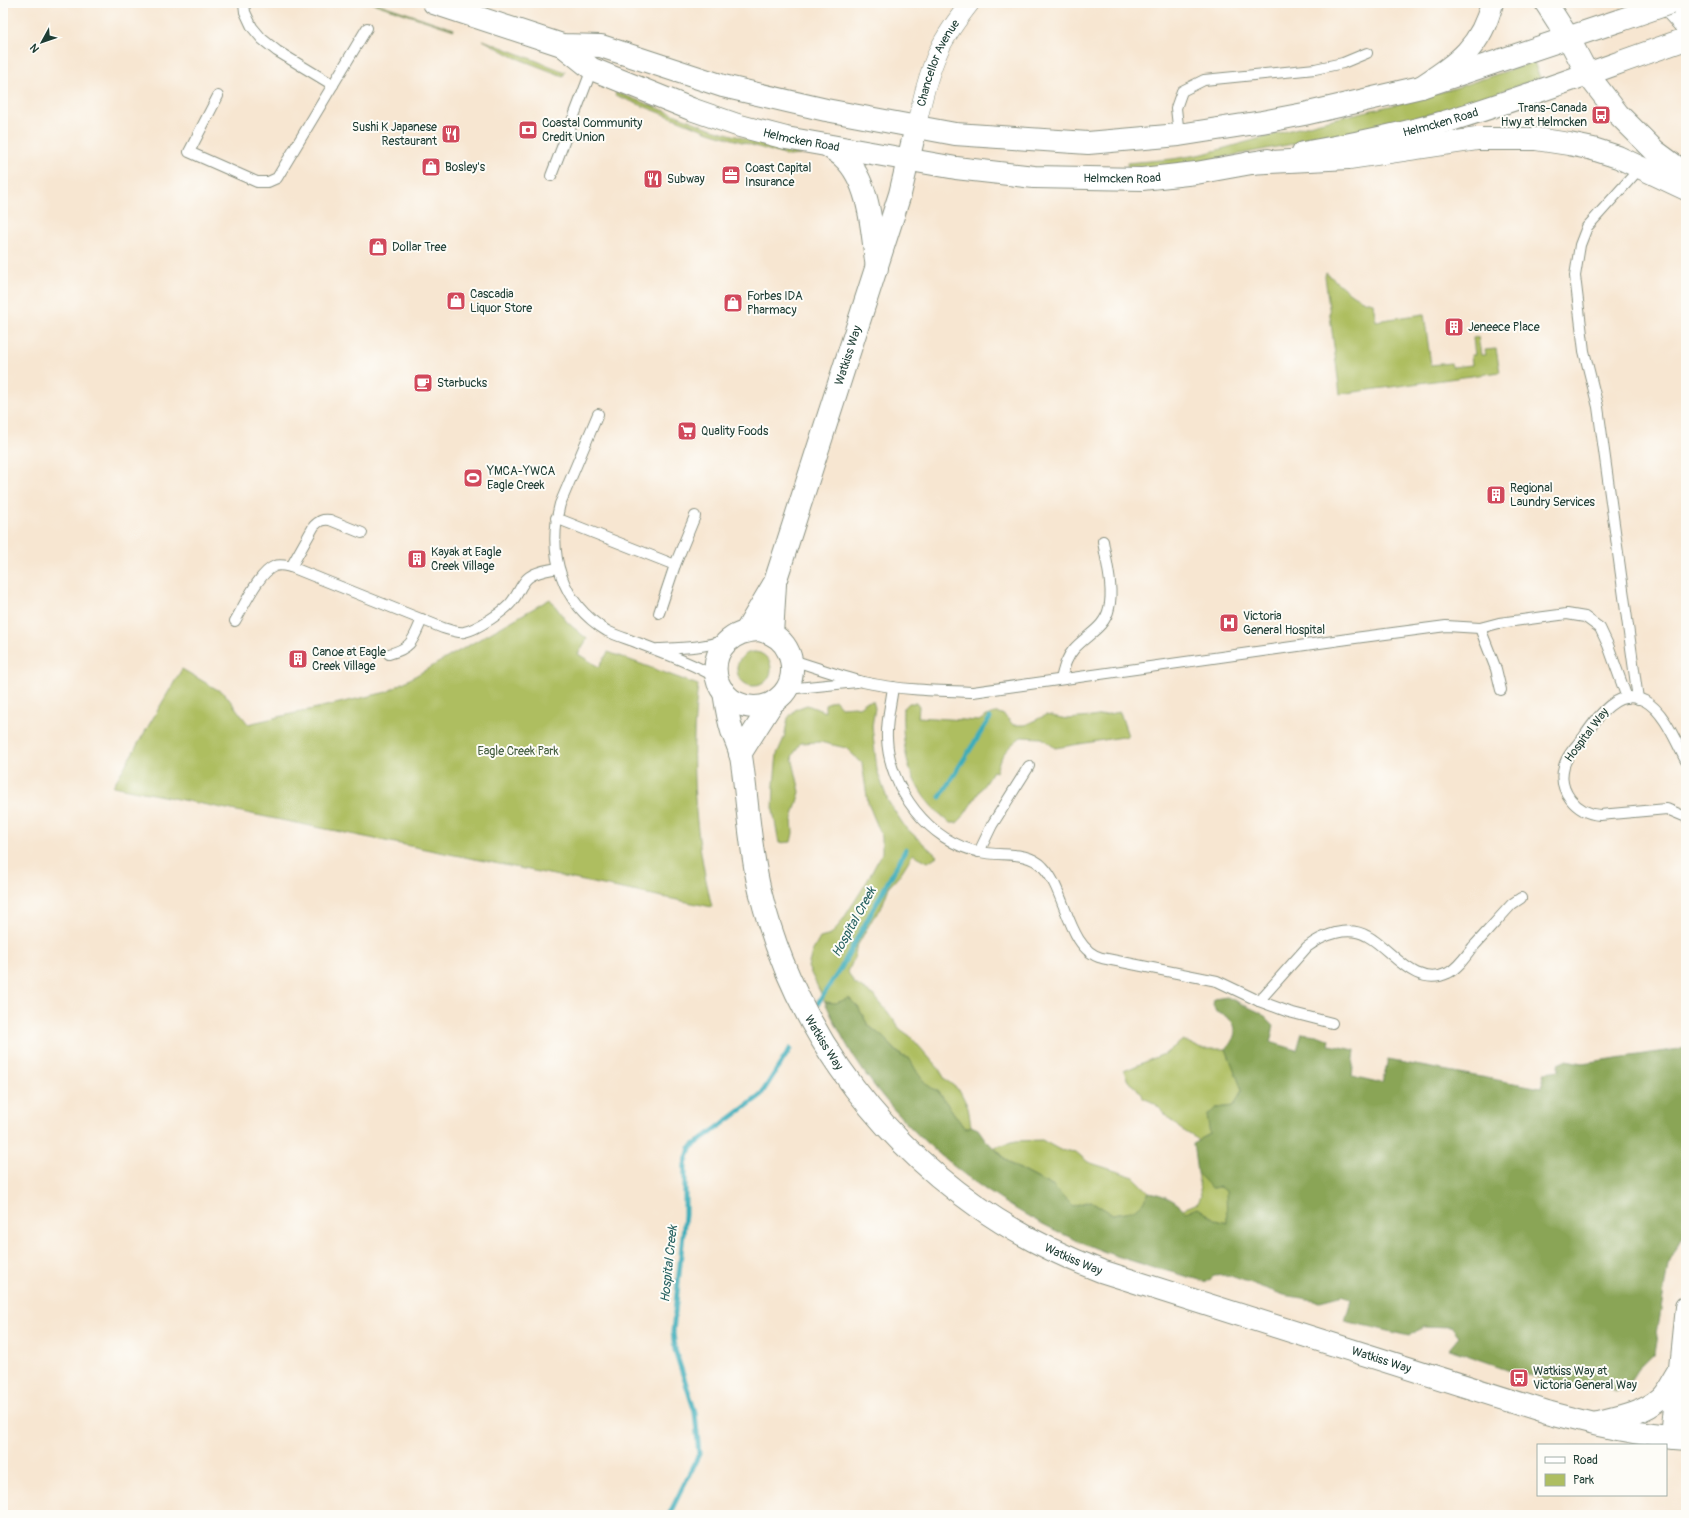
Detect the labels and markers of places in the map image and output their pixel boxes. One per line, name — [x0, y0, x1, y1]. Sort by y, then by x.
place label: Trans-Canada Hwy at Helmcken — [1501, 101, 1587, 130]
bus stop icon: Trans-Canada Hwy at Helmcken — [1590, 104, 1612, 126]
place label: Coastal Community Credit Union — [542, 116, 642, 145]
bank icon: Coastal Community Credit Union — [517, 119, 539, 141]
place label: Sushi K Japanese Restaurant — [352, 120, 437, 149]
restaurant icon: Sushi K Japanese Restaurant — [440, 123, 462, 145]
shop icon: Bosley's — [420, 156, 442, 178]
place label: Bosley's — [445, 160, 486, 175]
place label: Coast Capital Insurance — [745, 161, 811, 190]
office icon: Coast Capital Insurance — [720, 164, 742, 186]
restaurant icon: Subway — [642, 168, 664, 190]
place label: Subway — [667, 172, 705, 187]
shop icon: Dollar Tree — [367, 236, 389, 258]
place label: Dollar Tree — [392, 240, 446, 255]
place label: Cascadia Liquor Store — [470, 287, 532, 316]
place label: Forbes IDA Pharmacy — [747, 289, 803, 318]
shop icon: Cascadia Liquor Store — [445, 290, 467, 312]
shop icon: Forbes IDA Pharmacy — [722, 292, 744, 314]
building icon: Jeneece Place — [1443, 316, 1465, 338]
place label: Jeneece Place — [1468, 320, 1540, 335]
cafe icon: Starbucks — [412, 372, 434, 394]
place label: Starbucks — [437, 376, 488, 391]
supermarket icon: Quality Foods — [676, 420, 698, 442]
place label: Quality Foods — [701, 424, 769, 439]
place label: YMCA-YWCA Eagle Creek — [486, 464, 556, 493]
sports icon: YMCA-YWCA Eagle Creek — [462, 467, 484, 489]
place label: Regional Laundry Services — [1510, 481, 1596, 510]
building icon: Regional Laundry Services — [1485, 484, 1507, 506]
place label: Kayak at Eagle Creek Village — [431, 545, 502, 574]
building icon: Kayak at Eagle Creek Village — [406, 548, 428, 570]
place label: Victoria General Hospital — [1243, 609, 1325, 638]
hospital icon: Victoria General Hospital — [1218, 612, 1240, 634]
place label: Canoe at Eagle Creek Village — [312, 645, 386, 674]
building icon: Canoe at Eagle Creek Village — [287, 648, 309, 670]
place label: Watkiss Way at Victoria General Way — [1533, 1364, 1637, 1393]
bus stop icon: Watkiss Way at Victoria General Way — [1508, 1367, 1530, 1389]

